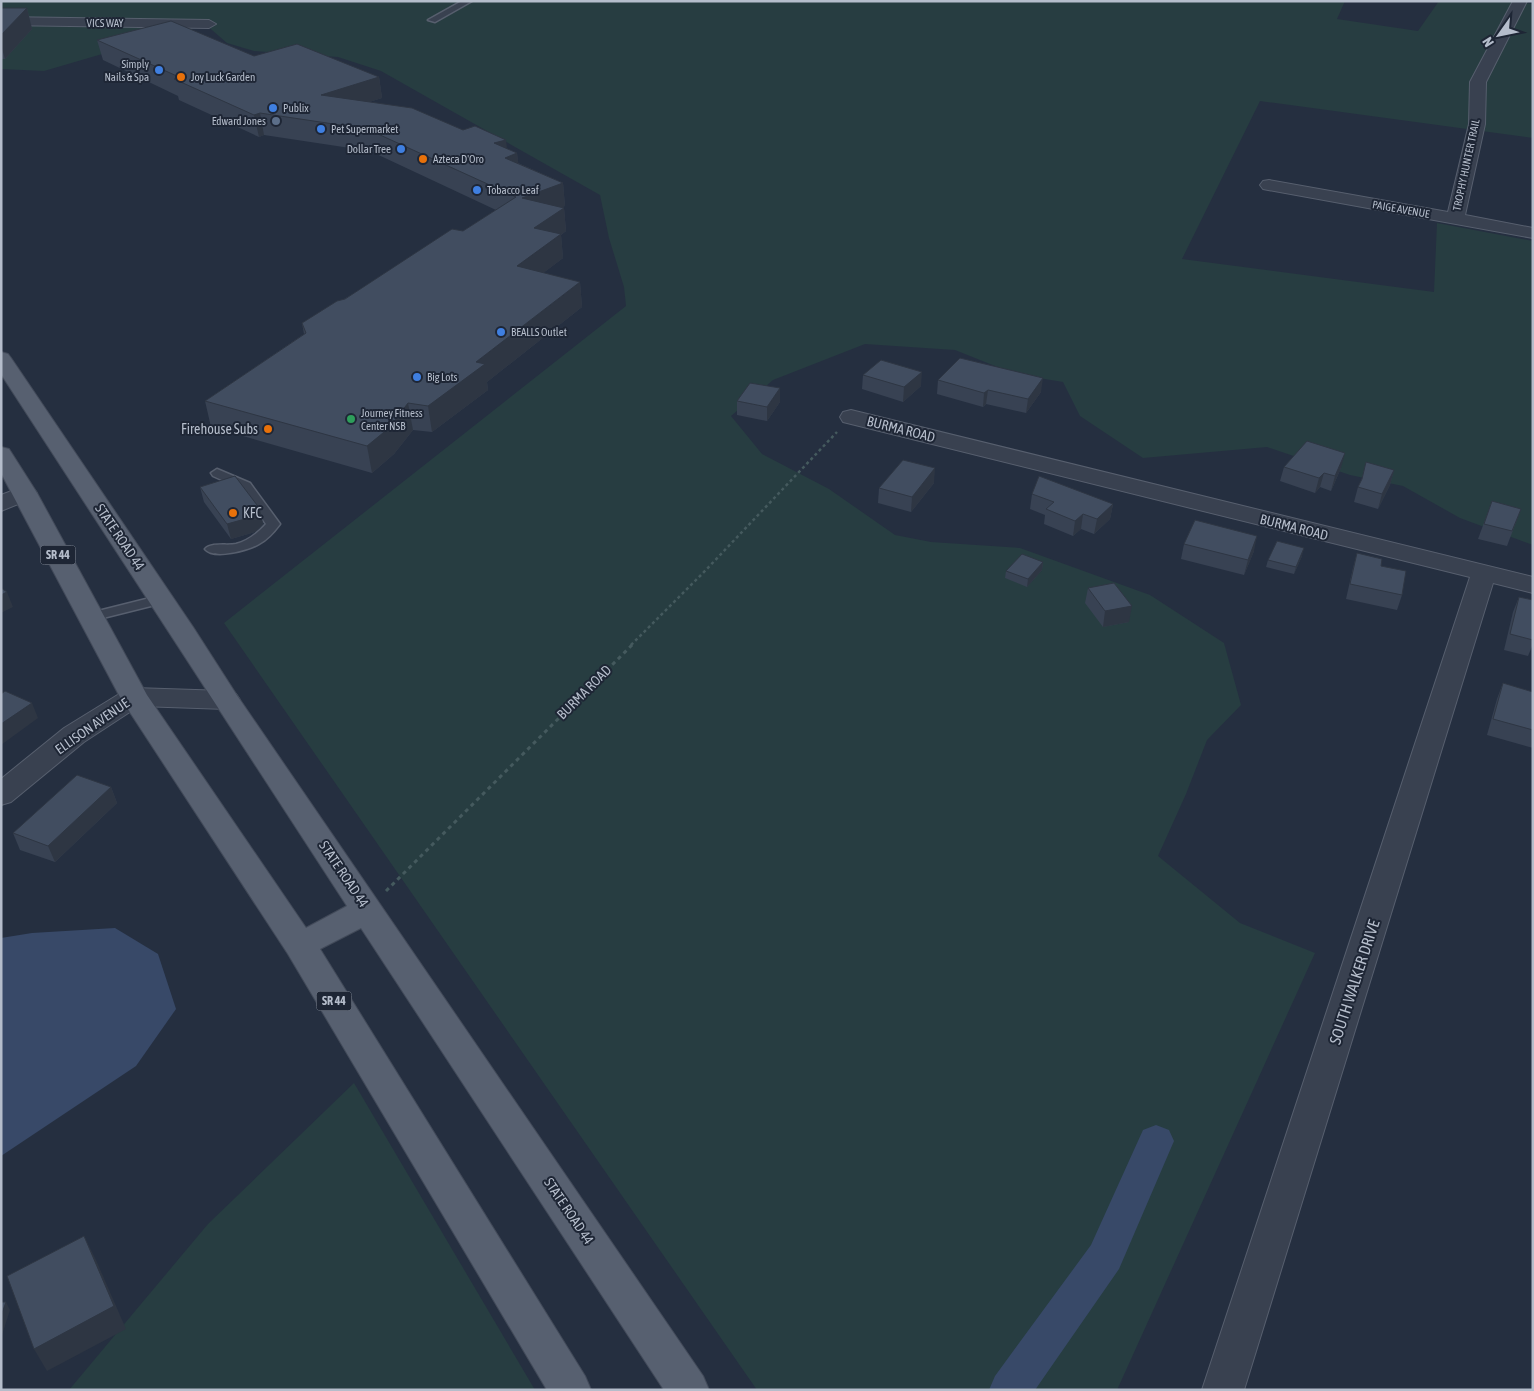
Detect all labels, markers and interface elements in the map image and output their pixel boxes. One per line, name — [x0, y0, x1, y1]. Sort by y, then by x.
north arrow — [1474, 10, 1524, 60]
street label: VICS WAY — [87, 17, 123, 29]
text: N — [1479, 34, 1497, 50]
place label: Simply Nails & Spa — [104, 58, 149, 83]
marker: Simply Nails & Spa — [153, 64, 165, 76]
marker: Joy Luck Garden — [175, 71, 187, 83]
place label: Joy Luck Garden — [191, 71, 255, 83]
marker: Publix — [267, 102, 279, 114]
place label: Publix — [283, 102, 309, 114]
place label: Edward Jones — [212, 115, 266, 127]
marker: Edward Jones — [270, 115, 282, 127]
street label: TROPHY HUNTER TRAIL — [1450, 117, 1482, 212]
marker: Pet Supermarket — [315, 123, 327, 135]
place label: Pet Supermarket — [331, 123, 398, 135]
place label: Dollar Tree — [347, 143, 391, 155]
marker: Dollar Tree — [395, 143, 407, 155]
marker: Azteca D'Oro — [417, 153, 429, 165]
place label: Azteca D'Oro — [433, 153, 484, 165]
marker: Tobacco Leaf — [471, 184, 483, 196]
place label: Tobacco Leaf — [487, 184, 539, 196]
street label: PAIGE AVENUE — [1371, 198, 1431, 220]
marker: BEALLS Outlet — [495, 326, 507, 338]
place label: BEALLS Outlet — [511, 326, 567, 338]
marker: Big Lots — [411, 371, 423, 383]
place label: Big Lots — [427, 371, 458, 383]
place label: Journey Fitness Center NSB — [361, 407, 423, 432]
marker: Journey Fitness Center NSB — [345, 413, 357, 425]
street label: BURMA ROAD — [865, 413, 937, 445]
place label: Firehouse Subs — [181, 421, 258, 437]
marker: Firehouse Subs — [262, 423, 274, 435]
street label: STATE ROAD 44 — [92, 501, 148, 574]
place label: KFC — [243, 505, 263, 521]
marker: KFC — [227, 507, 239, 519]
street label: BURMA ROAD — [1258, 511, 1330, 543]
road number: SR 44 — [40, 546, 76, 564]
street label: BURMA ROAD — [554, 662, 614, 722]
street label: ELLISON AVENUE — [52, 695, 132, 757]
street label: STATE ROAD 44 — [316, 838, 372, 911]
street label: SOUTH WALKER DRIVE — [1325, 917, 1383, 1047]
road number: SR 44 — [316, 991, 352, 1010]
street label: STATE ROAD 44 — [541, 1175, 597, 1248]

